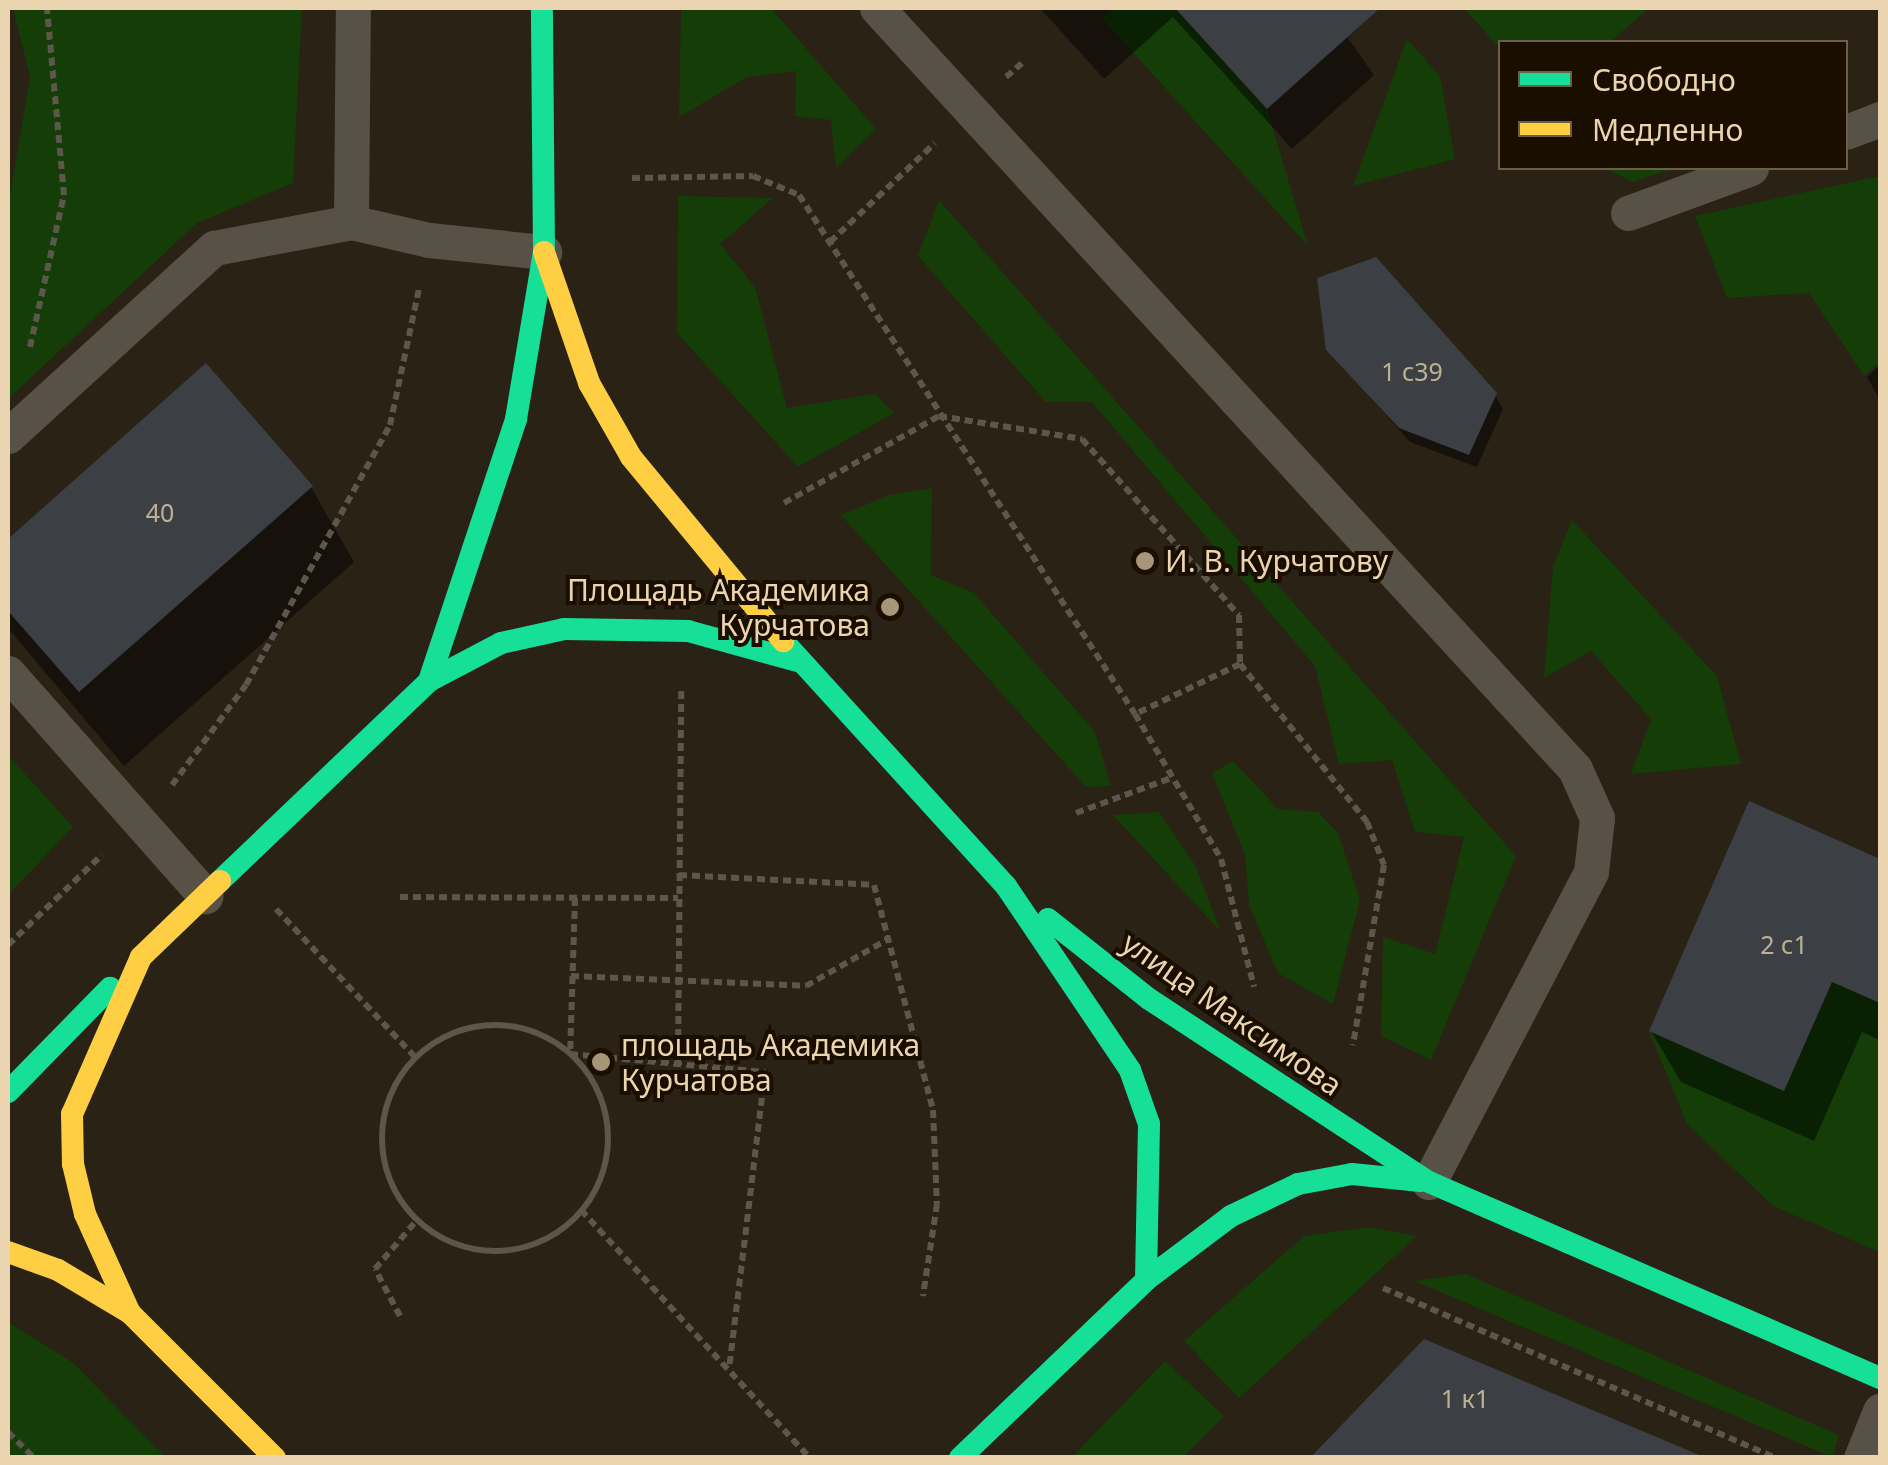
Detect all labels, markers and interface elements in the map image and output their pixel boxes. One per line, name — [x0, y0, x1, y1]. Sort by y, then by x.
legend — [1498, 40, 1848, 170]
text: Свободно — [1592, 59, 1736, 100]
text: Медленно — [1592, 109, 1743, 150]
house number: 1 с39 — [1381, 356, 1443, 386]
house number: 40 — [146, 497, 174, 527]
place label: И. В. Курчатову — [1165, 543, 1388, 579]
marker: И. В. Курчатову — [1134, 550, 1156, 572]
place label: Площадь Академика Курчатова — [567, 572, 870, 642]
marker: Площадь Академика Курчатова — [879, 596, 901, 618]
street label: улица Максимова — [1115, 925, 1349, 1103]
house number: 2 с1 — [1760, 929, 1808, 959]
place label: площадь Академика Курчатова — [621, 1027, 920, 1098]
marker: площадь Академика Курчатова — [590, 1051, 612, 1073]
house number: 1 к1 — [1441, 1383, 1489, 1413]

